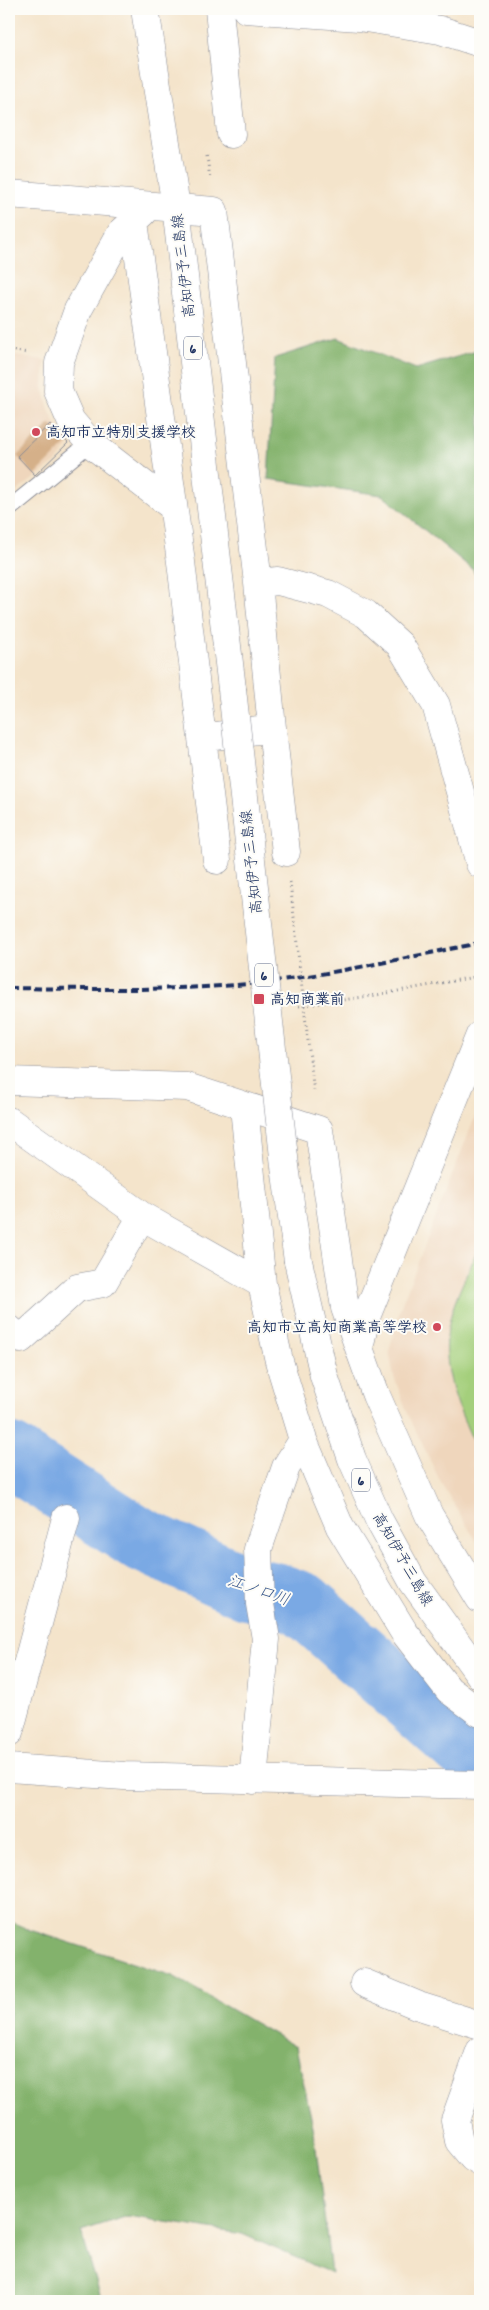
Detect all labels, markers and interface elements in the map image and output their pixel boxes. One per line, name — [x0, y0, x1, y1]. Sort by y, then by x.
street label: 高知伊予三島線 — [168, 212, 202, 319]
road number: 6 — [184, 336, 202, 359]
place label: 高知市立特別支援学校 — [46, 423, 196, 445]
marker: 高知市立特別支援学校 — [30, 426, 42, 438]
street label: 高知伊予三島線 — [237, 808, 269, 915]
road number: 6 — [255, 964, 273, 986]
place label: 高知商業前 — [270, 990, 345, 1012]
marker: 高知商業前 — [252, 992, 266, 1006]
place label: 高知市立高知商業高等学校 — [247, 1318, 427, 1340]
marker: 高知市立高知商業高等学校 — [431, 1321, 443, 1333]
road number: 6 — [352, 1468, 370, 1492]
street label: 高知伊予三島線 — [365, 1509, 437, 1611]
water label: 江ノ口川 — [224, 1570, 292, 1613]

